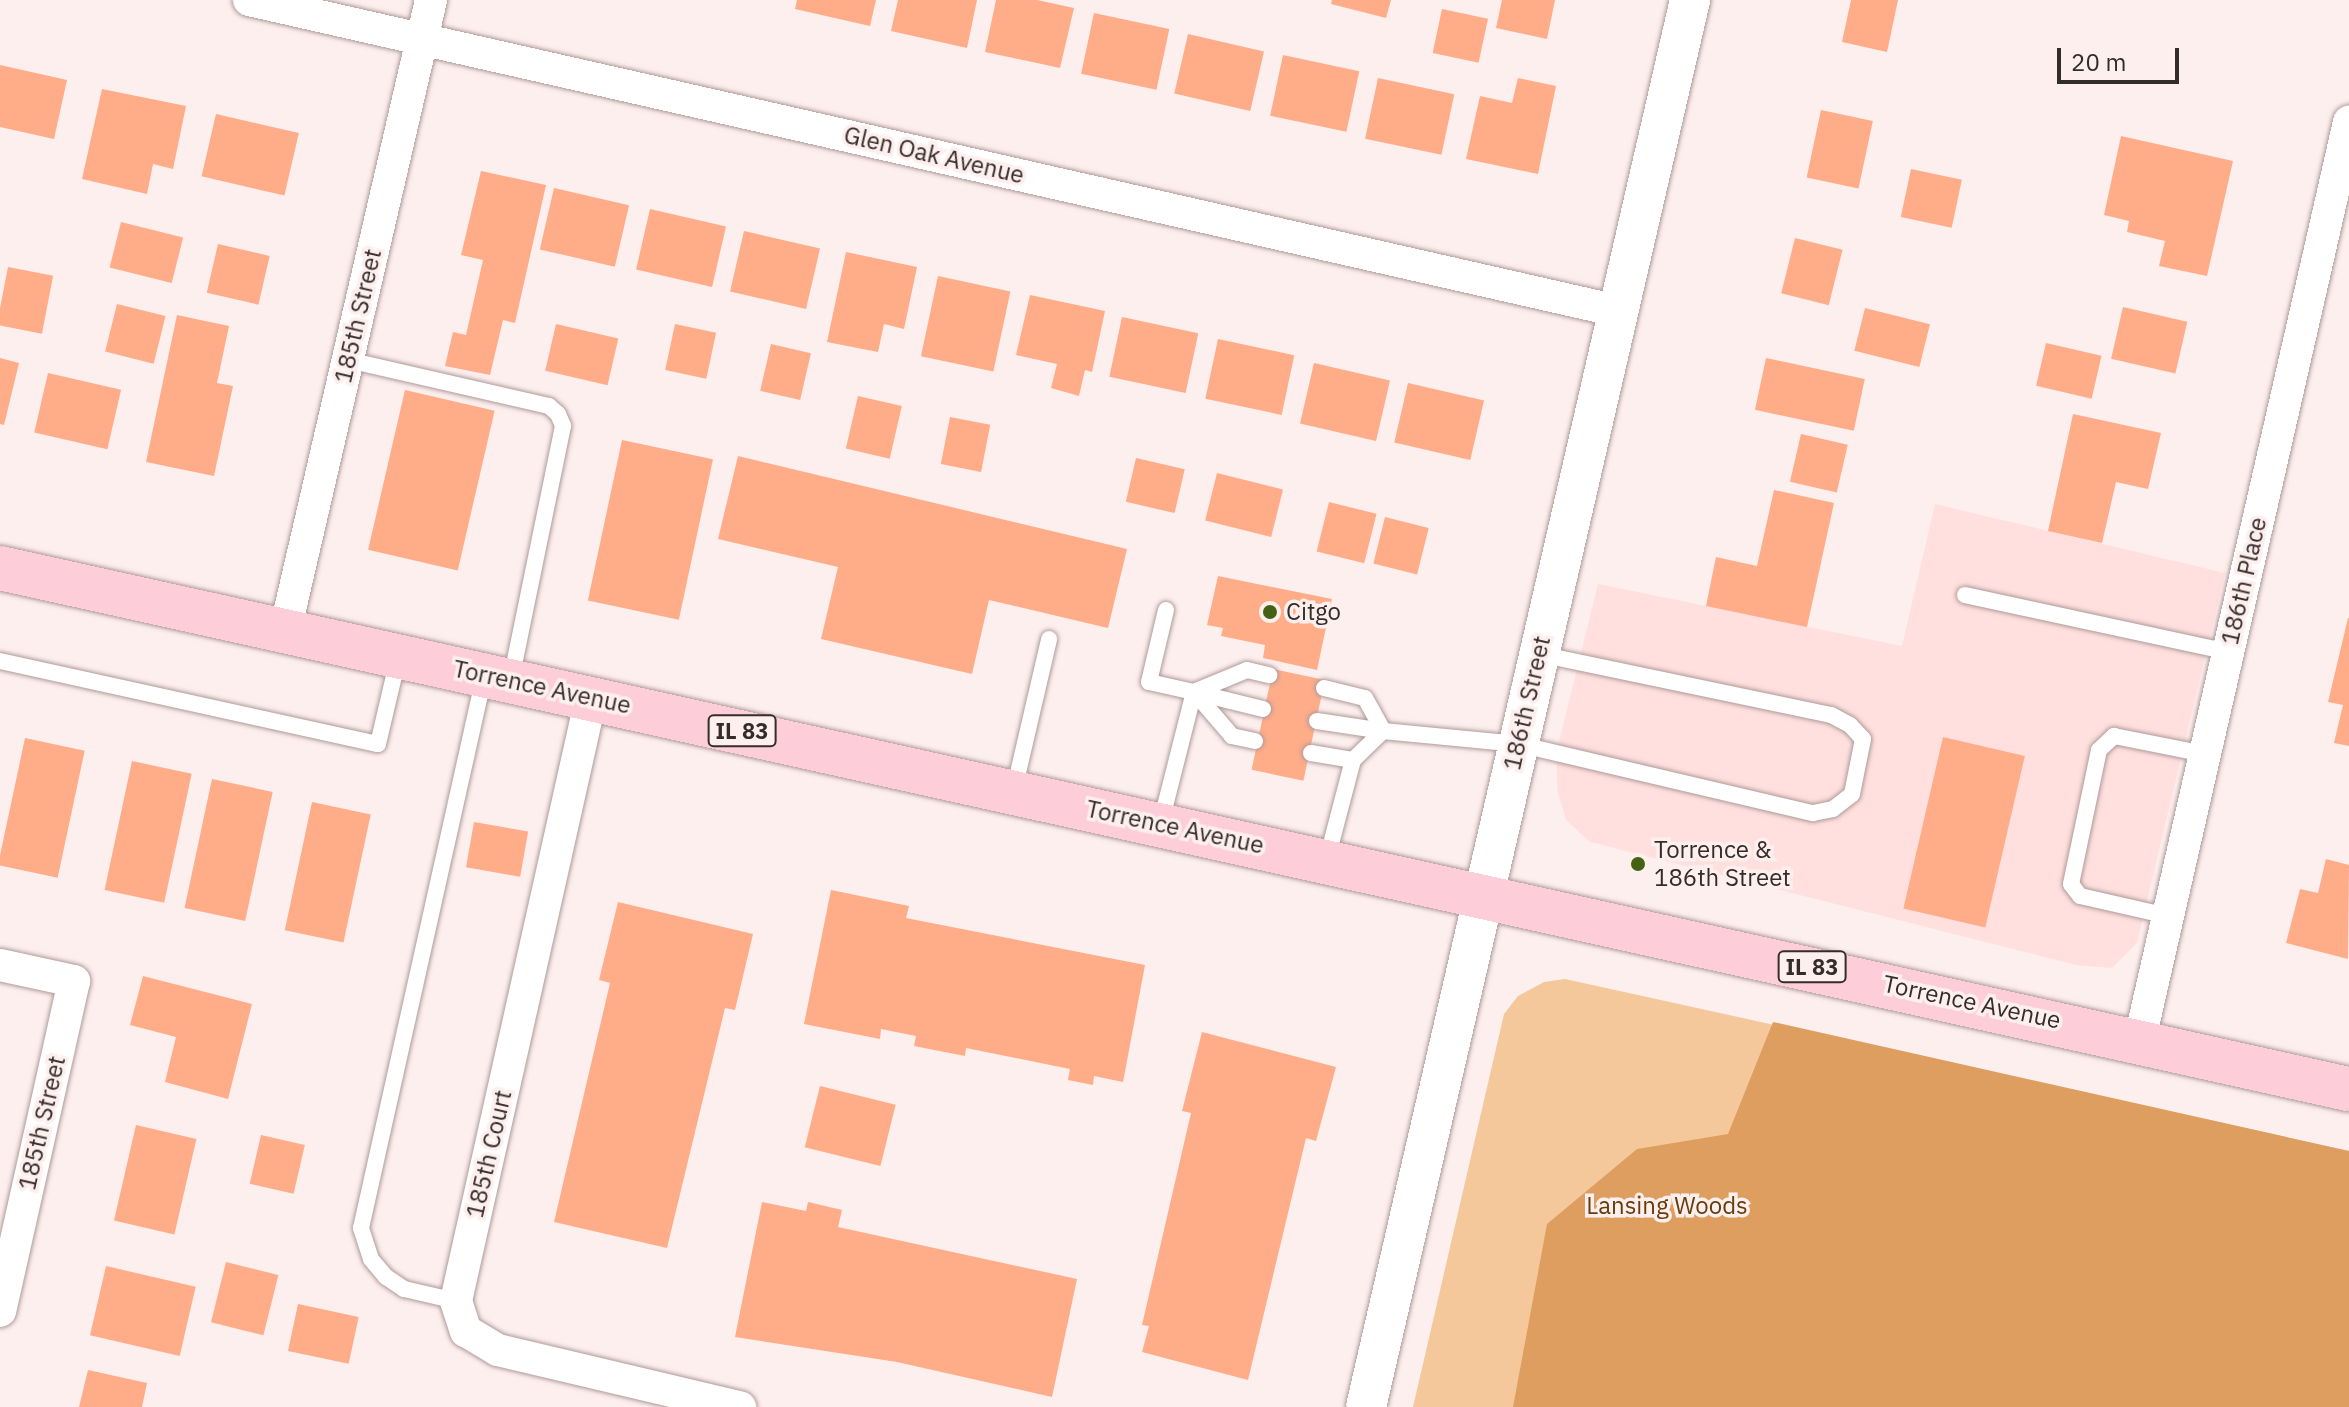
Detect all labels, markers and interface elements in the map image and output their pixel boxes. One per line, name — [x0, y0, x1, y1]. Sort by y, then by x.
scale bar — [2061, 32, 2183, 82]
text: 20 m — [2071, 46, 2126, 78]
street label: Glen Oak Avenue — [841, 120, 1027, 190]
street label: 185th Street — [329, 246, 387, 386]
street label: 186th Place — [2215, 514, 2273, 648]
place label: Citgo — [1286, 598, 1341, 626]
marker: Citgo — [1261, 603, 1279, 621]
street label: 186th Street — [1498, 633, 1556, 773]
street label: Torrence Avenue — [451, 654, 633, 720]
road number: IL 83 — [706, 713, 778, 749]
street label: Torrence Avenue — [1084, 794, 1266, 860]
place label: Torrence & 186th Street — [1654, 836, 1791, 892]
marker: Torrence & 186th Street — [1629, 855, 1647, 873]
road number: IL 83 — [1776, 949, 1848, 985]
street label: Torrence Avenue — [1881, 969, 2063, 1035]
street label: 185th Street — [13, 1053, 71, 1193]
street label: 185th Court — [460, 1087, 518, 1221]
park label: Lansing Woods — [1586, 1192, 1748, 1220]

